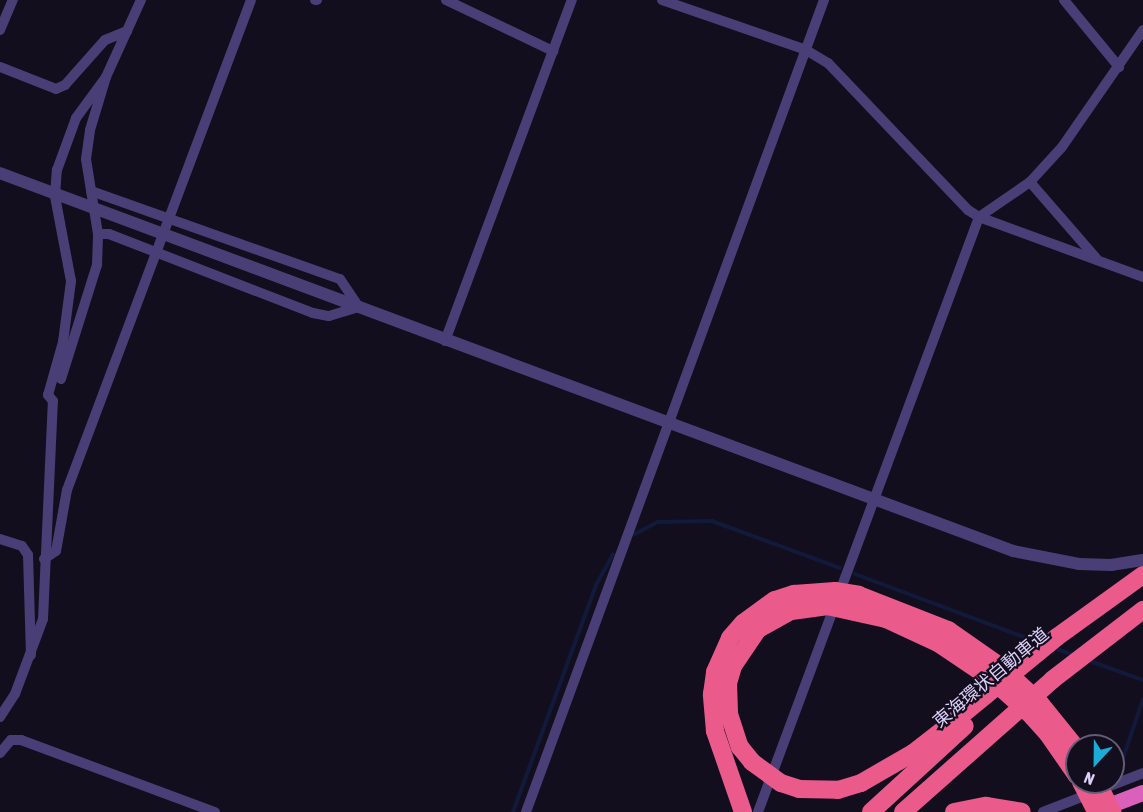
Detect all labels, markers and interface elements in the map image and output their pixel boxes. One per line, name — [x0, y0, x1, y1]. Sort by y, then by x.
street label: 東海環状自動車道 — [929, 623, 1053, 733]
north arrow — [1065, 734, 1125, 794]
text: N — [1081, 769, 1097, 789]

